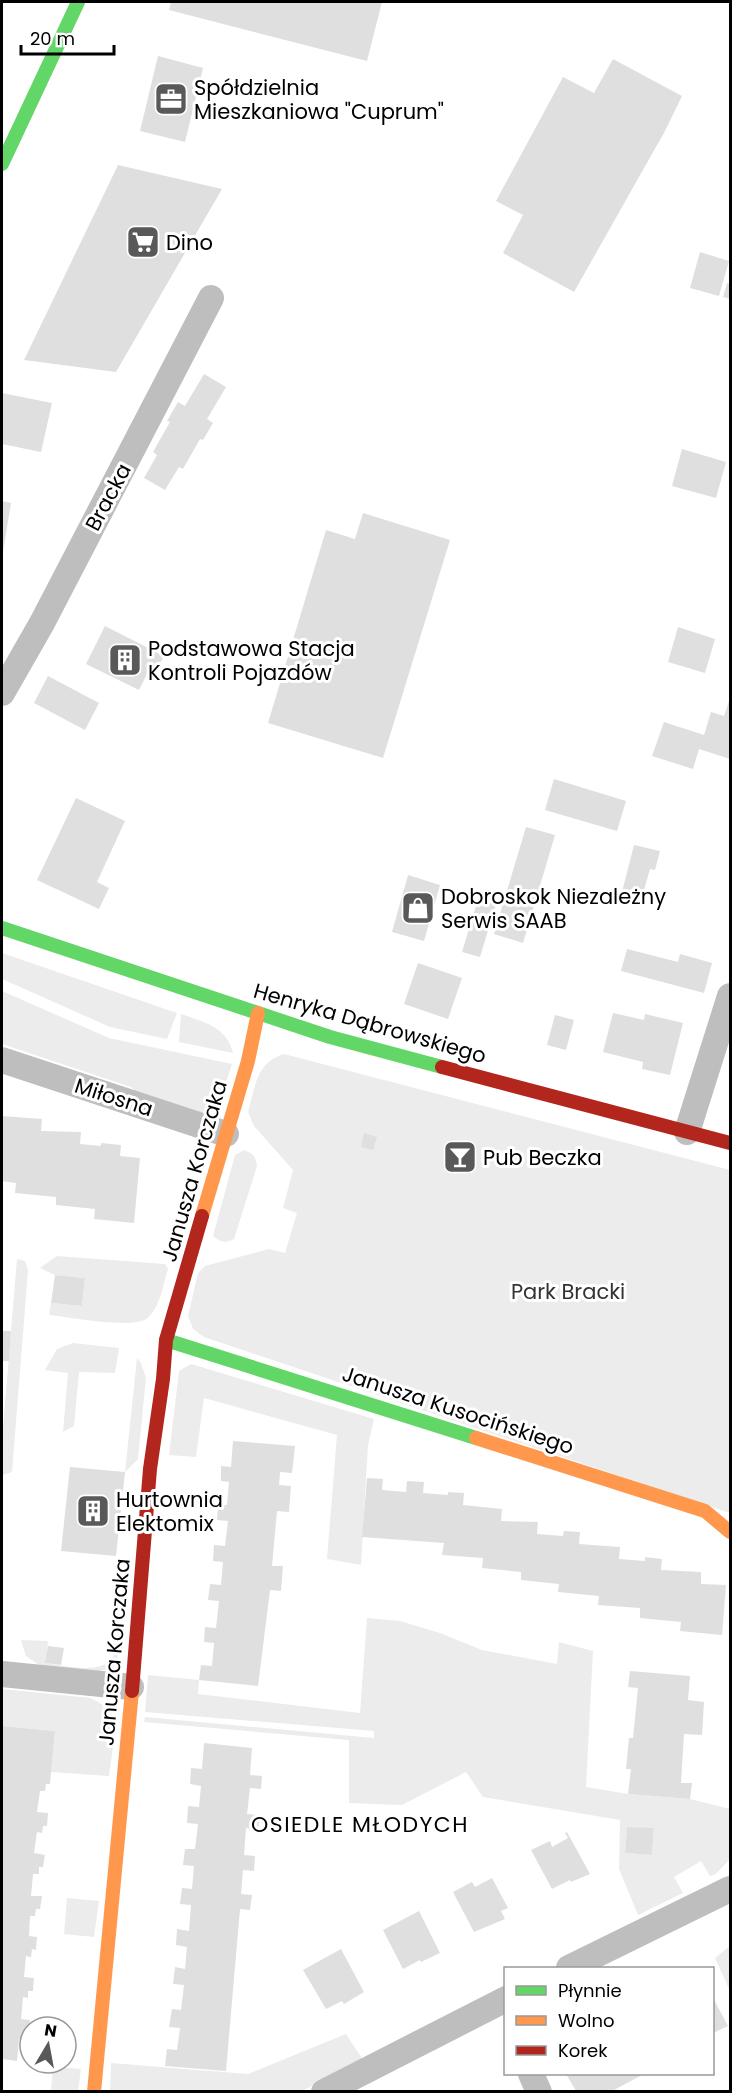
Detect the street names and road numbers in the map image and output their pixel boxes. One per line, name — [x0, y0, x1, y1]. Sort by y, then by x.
street label: Bracka — [78, 458, 138, 536]
street label: Henryka Dąbrowskiego — [250, 976, 490, 1070]
street label: Miłosna — [71, 1071, 157, 1123]
street label: Janusza Korczaka — [154, 1077, 234, 1265]
street label: Janusza Kusocińskiego — [338, 1359, 578, 1461]
street label: Janusza Korczaka — [91, 1557, 137, 1747]

